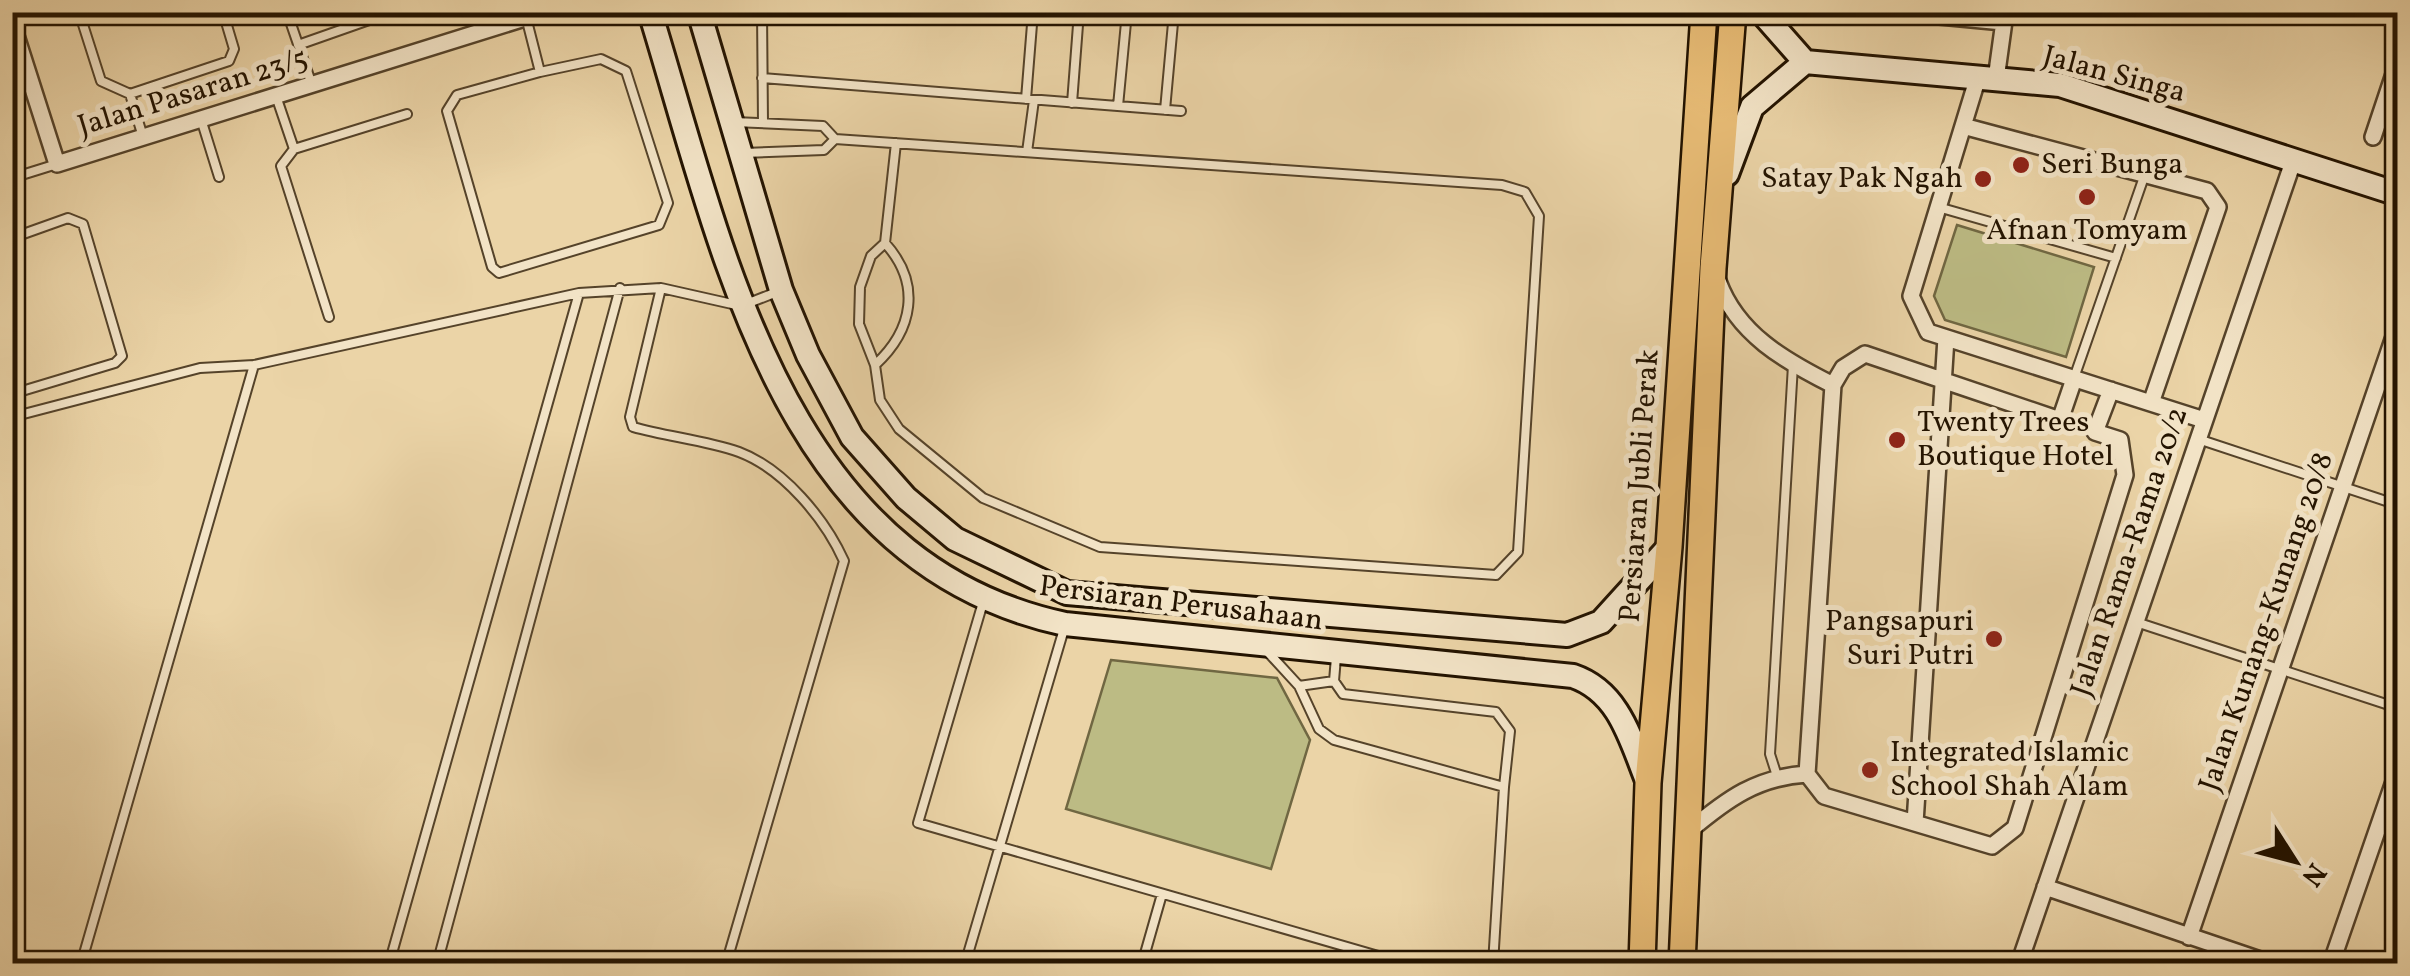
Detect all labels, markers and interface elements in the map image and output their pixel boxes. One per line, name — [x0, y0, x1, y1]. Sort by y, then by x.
street label: Jalan Singa — [2038, 36, 2190, 114]
street label: Jalan Pasaran 23/5 — [73, 38, 313, 148]
place label: Seri Bunga — [2041, 144, 2183, 186]
marker: Seri Bunga — [2010, 154, 2032, 176]
place label: Satay Pak Ngah — [1761, 158, 1963, 200]
marker: Satay Pak Ngah — [1972, 168, 1994, 190]
marker: Afnan Tomyam — [2076, 186, 2098, 208]
place label: Afnan Tomyam — [1986, 210, 2188, 252]
street label: Persiaran Jubli Perak — [1610, 348, 1670, 624]
place label: Twenty Trees Boutique Hotel — [1917, 402, 2114, 478]
street label: Jalan Rama-Rama 20/2 — [2061, 402, 2199, 702]
marker: Twenty Trees Boutique Hotel — [1886, 429, 1908, 451]
street label: Jalan Kunang-Kunang 20/8 — [2189, 447, 2345, 797]
street label: Persiaran Perusahaan — [1037, 566, 1325, 642]
place label: Pangsapuri Suri Putri — [1825, 601, 1974, 677]
marker: Pangsapuri Suri Putri — [1983, 628, 2005, 650]
place label: Integrated Islamic School Shah Alam — [1890, 732, 2129, 808]
marker: Integrated Islamic School Shah Alam — [1859, 759, 1881, 781]
north arrow — [2245, 811, 2345, 911]
text: N — [2291, 855, 2335, 894]

